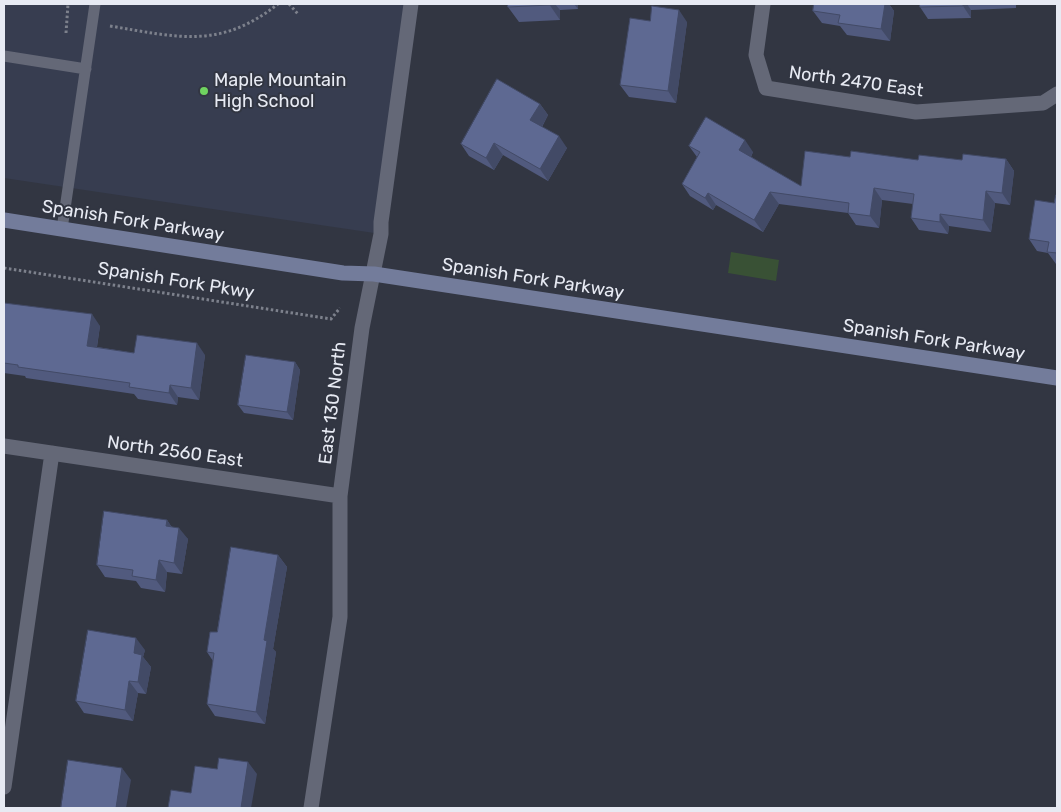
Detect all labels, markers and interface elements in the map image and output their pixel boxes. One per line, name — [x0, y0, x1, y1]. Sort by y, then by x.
street label: North 2470 East — [787, 62, 925, 102]
place label: Maple Mountain High School — [214, 70, 346, 112]
marker: Maple Mountain High School — [198, 85, 210, 97]
street label: Spanish Fork Parkway — [40, 196, 226, 246]
street label: Spanish Fork Parkway — [440, 254, 626, 304]
street label: Spanish Fork Pkwy — [96, 258, 256, 304]
street label: Spanish Fork Parkway — [841, 315, 1027, 365]
street label: East 130 North — [315, 340, 351, 466]
street label: North 2560 East — [106, 432, 244, 472]

